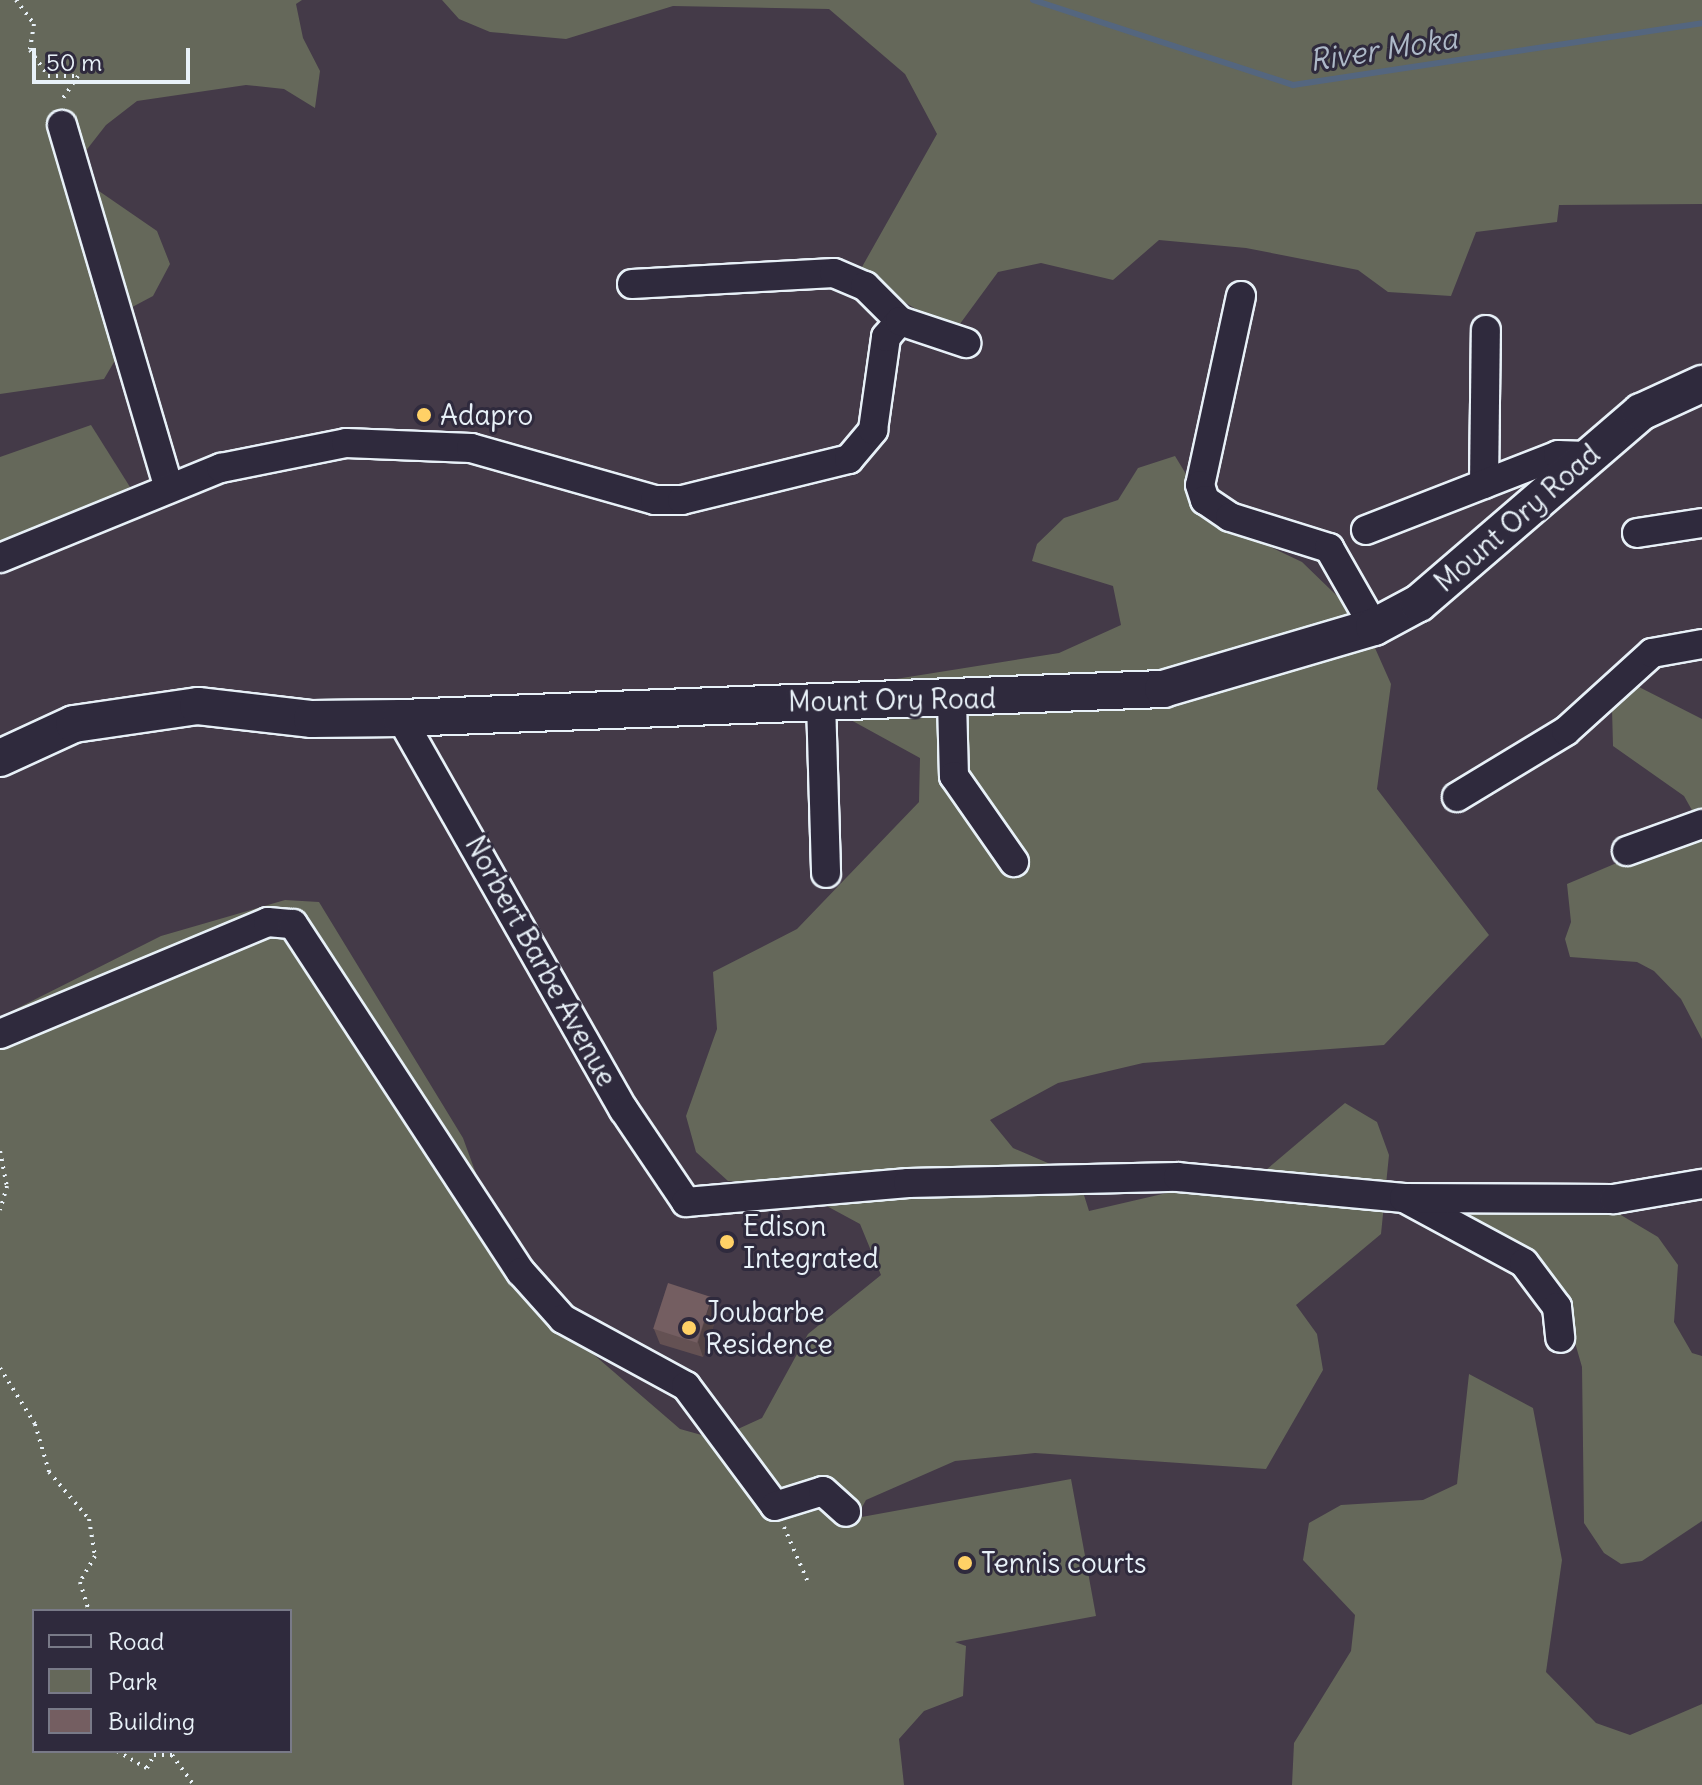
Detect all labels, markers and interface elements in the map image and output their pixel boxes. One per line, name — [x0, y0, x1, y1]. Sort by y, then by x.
water label: River Moka — [1307, 20, 1459, 78]
scale bar — [36, 32, 194, 82]
text: 50 m — [46, 47, 102, 77]
place label: Adapro — [440, 398, 533, 432]
marker: Adapro — [415, 406, 433, 424]
street label: Mount Ory Road — [1428, 437, 1606, 599]
street label: Mount Ory Road — [788, 681, 996, 719]
street label: Norbert Barbe Avenue — [458, 830, 624, 1092]
place label: Edison Integrated — [743, 1209, 879, 1275]
marker: Edison Integrated — [718, 1233, 736, 1251]
place label: Joubarbe Residence — [705, 1295, 833, 1361]
marker: Joubarbe Residence — [680, 1319, 698, 1337]
place label: Tennis courts — [981, 1546, 1147, 1580]
marker: Tennis courts — [956, 1554, 974, 1572]
legend — [32, 1609, 292, 1753]
text: Road — [108, 1626, 164, 1656]
text: Park — [108, 1666, 158, 1696]
text: Building — [108, 1706, 195, 1736]

